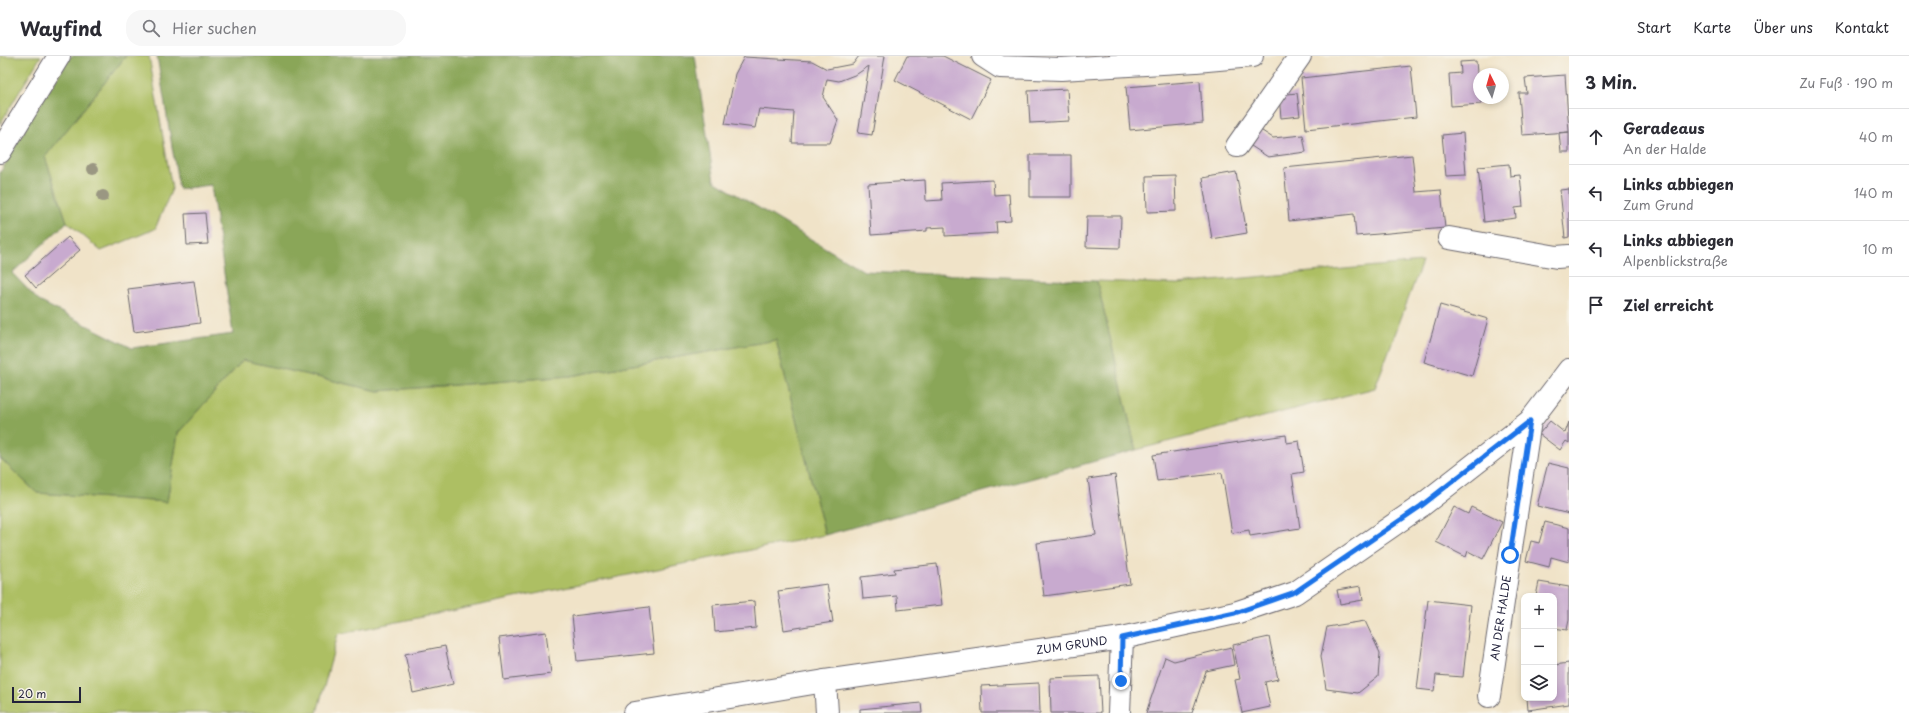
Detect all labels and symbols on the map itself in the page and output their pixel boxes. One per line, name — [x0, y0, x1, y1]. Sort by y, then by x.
north arrow — [1473, 68, 1509, 104]
route start — [1501, 546, 1519, 564]
street label: AN DER HALDE — [1485, 574, 1515, 662]
street label: ZUM GRUND — [1035, 631, 1108, 658]
route end — [1112, 672, 1130, 690]
scale bar — [12, 685, 81, 704]

